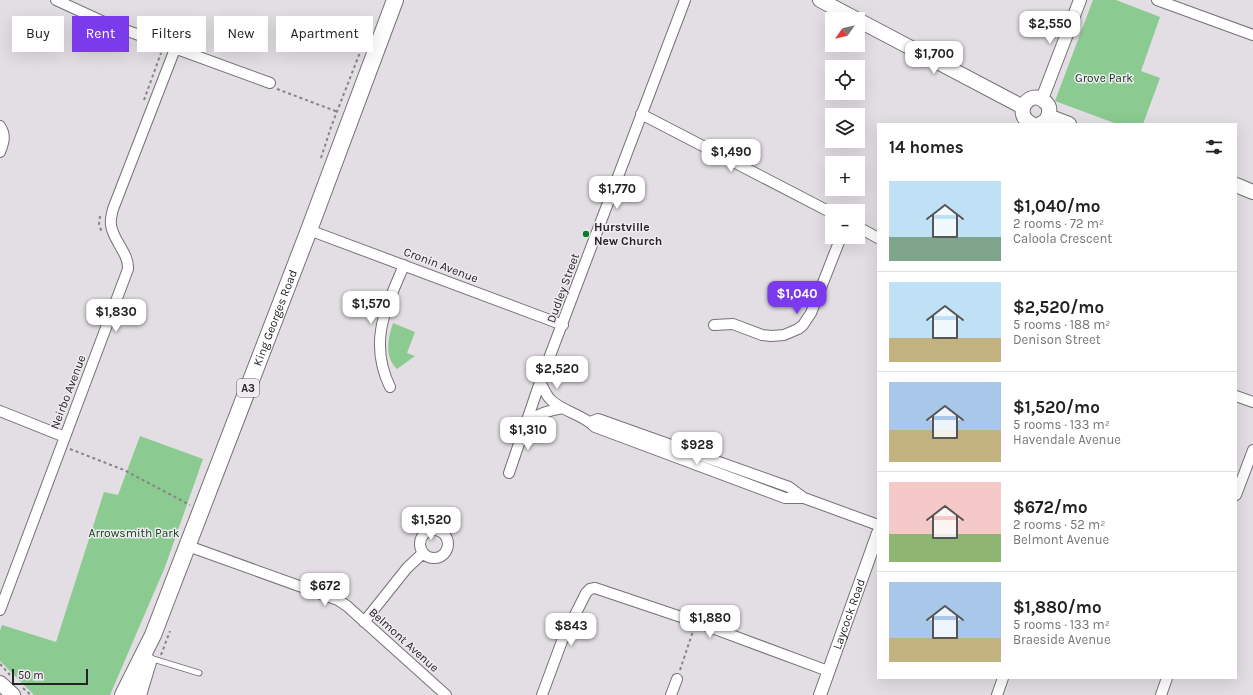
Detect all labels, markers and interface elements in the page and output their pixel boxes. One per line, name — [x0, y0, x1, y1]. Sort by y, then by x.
pin: $2,550 — [1017, 11, 1083, 45]
north arrow — [825, 12, 865, 52]
map controls — [825, 12, 865, 244]
chip: Buy — [12, 16, 64, 52]
chip: Rent — [72, 16, 129, 52]
chip: Filters — [137, 16, 206, 52]
chip: New — [214, 16, 268, 52]
chip: Apartment — [276, 16, 373, 52]
text: $2,550 — [1028, 16, 1072, 31]
pin: $1,700 — [901, 41, 967, 75]
text: $1,700 — [914, 46, 954, 61]
button: locate — [825, 60, 865, 100]
park label: Grove Park — [1075, 71, 1133, 85]
button: layers — [825, 108, 865, 148]
icon: filters — [1203, 136, 1225, 158]
text: 14 homes — [889, 137, 964, 157]
pin: $1,490 — [698, 139, 764, 173]
text: $1,490 — [711, 144, 751, 159]
button: + — [825, 156, 865, 196]
pin: $1,770 — [584, 176, 650, 210]
text: $1,770 — [598, 181, 636, 196]
text: $1,040/mo — [1013, 196, 1100, 216]
icon: home — [921, 197, 969, 245]
button: − — [825, 204, 865, 244]
text: 2 rooms · 72 m² — [1013, 216, 1104, 231]
place label: Hurstville New Church — [594, 220, 662, 248]
marker: Hurstville New Church — [581, 229, 591, 239]
text: Caloola Crescent — [1013, 231, 1112, 246]
street label: Cronin Avenue — [402, 244, 480, 286]
street label: Dudley Street — [544, 251, 582, 325]
street label: King Georges Road — [250, 268, 300, 368]
pin: $1,040 — [764, 281, 830, 315]
text: $1,040 — [776, 286, 818, 301]
pin: $1,570 — [338, 291, 404, 325]
text: $1,570 — [351, 296, 391, 311]
text: $2,520/mo — [1013, 297, 1104, 317]
icon: home — [921, 298, 969, 346]
pin: $1,830 — [83, 299, 149, 333]
text: $1,830 — [95, 304, 137, 319]
text: 5 rooms · 188 m² — [1013, 317, 1111, 332]
text: Denison Street — [1013, 332, 1101, 347]
street label: Neirbo Avenue — [47, 353, 89, 431]
pin: $2,520 — [524, 356, 590, 390]
text: $2,520 — [535, 361, 579, 376]
road number: A3 — [237, 379, 259, 397]
text: $1,520/mo — [1013, 397, 1100, 417]
icon: home — [921, 398, 969, 446]
pin: $1,310 — [495, 417, 561, 451]
text: 5 rooms · 133 m² — [1013, 417, 1110, 432]
text: $1,310 — [509, 422, 547, 437]
pin: $928 — [673, 432, 721, 466]
text: Havendale Avenue — [1013, 432, 1121, 447]
text: $928 — [680, 437, 714, 452]
text: $672/mo — [1013, 497, 1088, 517]
icon: home — [921, 498, 969, 546]
pin: $1,520 — [398, 507, 464, 541]
text: $1,520 — [411, 512, 451, 527]
text: 2 rooms · 52 m² — [1013, 517, 1105, 532]
park label: Arrowsmith Park — [89, 526, 180, 540]
text: Belmont Avenue — [1013, 532, 1109, 547]
pin: $672 — [301, 573, 349, 607]
street label: Laycock Road — [830, 577, 868, 651]
text: $672 — [309, 578, 341, 593]
text: $1,880/mo — [1013, 597, 1102, 617]
icon: home — [921, 598, 969, 646]
street label: Belmont Avenue — [366, 605, 442, 675]
pin: $1,880 — [677, 605, 743, 639]
text: $1,880 — [689, 610, 731, 625]
pin: $843 — [547, 613, 595, 647]
text: 5 rooms · 133 m² — [1013, 617, 1110, 632]
text: $843 — [554, 618, 588, 633]
text: Braeside Avenue — [1013, 632, 1111, 647]
scale bar — [12, 667, 88, 686]
text: 50 m — [18, 669, 44, 682]

